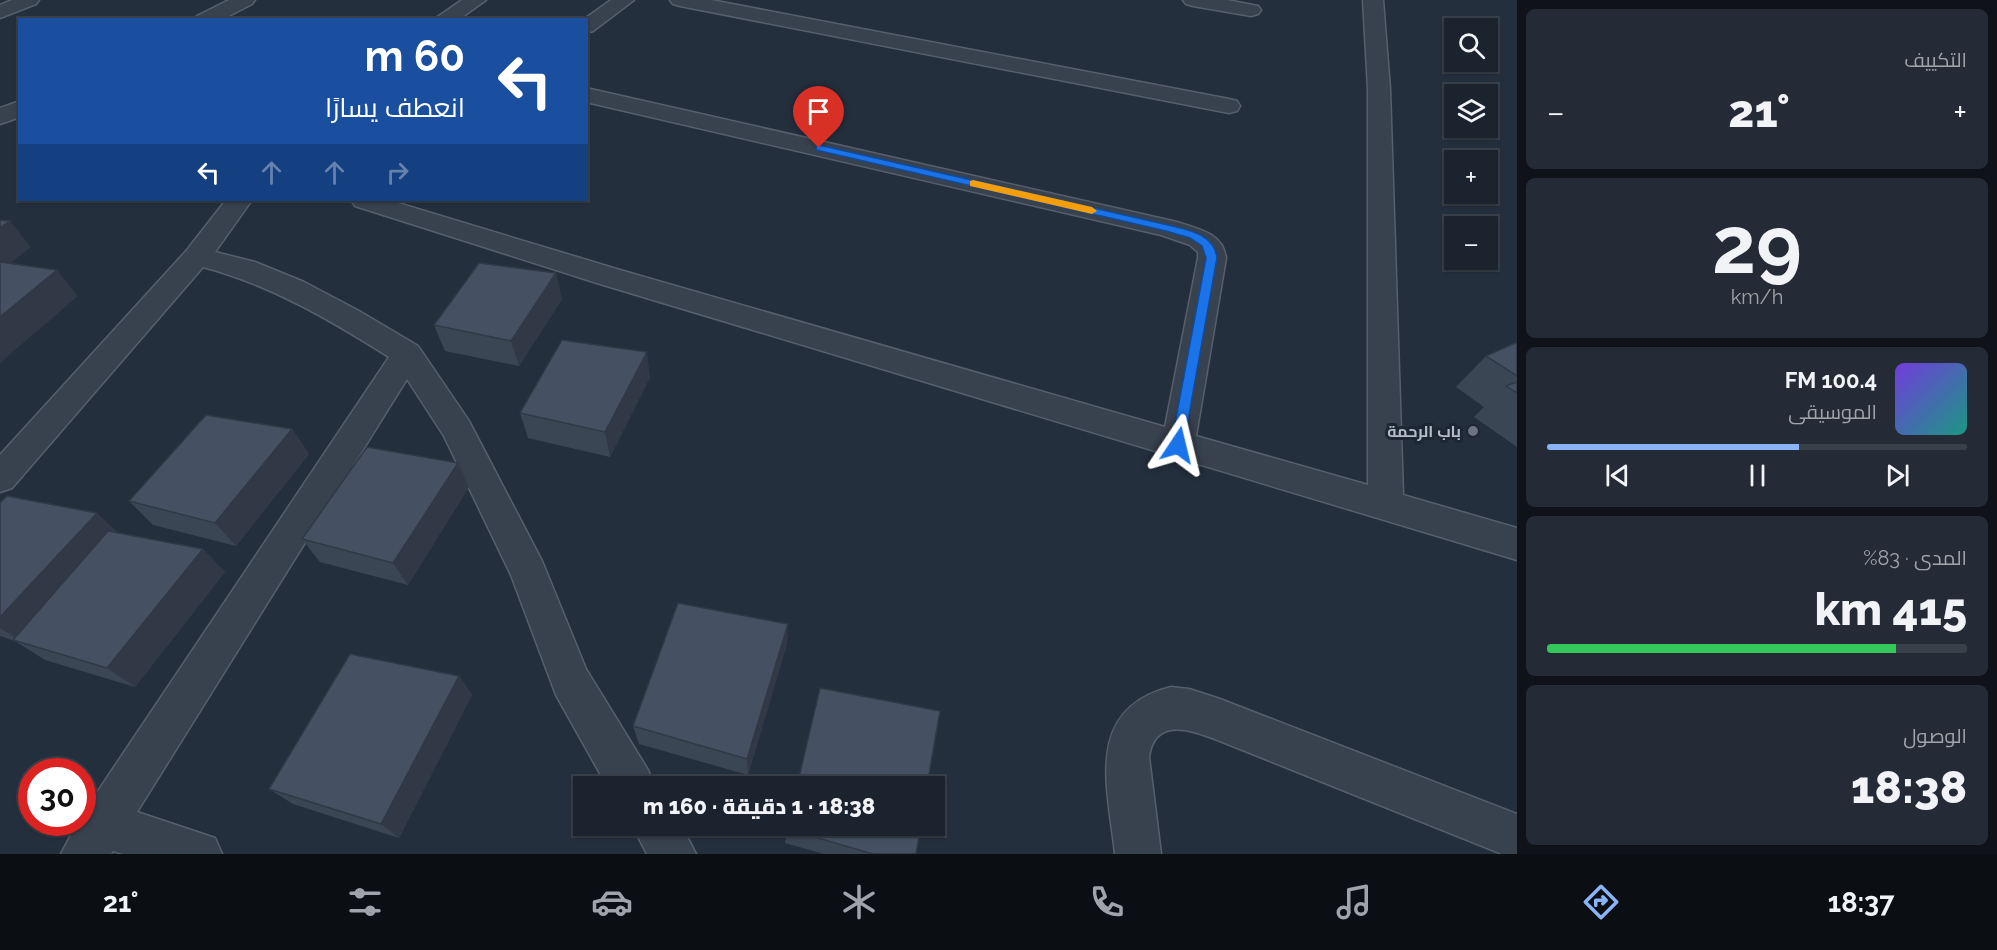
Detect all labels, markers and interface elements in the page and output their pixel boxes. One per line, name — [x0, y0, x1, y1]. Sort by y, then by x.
map controls — [1444, 18, 1498, 270]
button: search — [1444, 18, 1498, 72]
text: 60 m — [365, 32, 465, 81]
icon: left — [486, 42, 564, 120]
text: التكييف — [1904, 48, 1967, 72]
button: layers — [1444, 84, 1498, 138]
text: 21° — [1728, 85, 1790, 138]
pin — [793, 86, 844, 148]
text: انعطف يسارًا — [325, 92, 465, 123]
text: − — [1547, 93, 1565, 132]
text: + — [1953, 93, 1967, 132]
icon: arrive — [802, 95, 835, 128]
button: + — [1444, 150, 1498, 204]
icon: left — [192, 156, 225, 189]
icon: ahead — [255, 156, 288, 189]
icon: ahead — [318, 156, 351, 189]
icon: right — [381, 156, 414, 189]
text: 29 — [1712, 200, 1802, 291]
button: − — [1444, 216, 1498, 270]
text: km/h — [1731, 285, 1783, 309]
text: 100.4 FM — [1785, 367, 1877, 393]
text: الموسيقى — [1788, 400, 1877, 424]
position arrow — [1146, 413, 1210, 477]
place label: باب الرحمة — [1387, 422, 1461, 441]
marker: باب الرحمة — [1466, 424, 1480, 438]
icon: previous — [1601, 459, 1634, 492]
icon: pause — [1741, 459, 1774, 492]
icon: next — [1881, 459, 1914, 492]
text: المدى · 83% — [1863, 546, 1967, 570]
text: 415 km — [1814, 583, 1967, 636]
text: الوصول — [1903, 724, 1967, 748]
speed limit sign: 30 — [18, 758, 96, 836]
text: 18:38 — [1851, 761, 1967, 814]
text: 18:38 · 1 دقيقة · 160 m — [643, 793, 875, 819]
icon: filters — [344, 881, 386, 923]
icon: car — [591, 881, 633, 923]
icon: climate — [838, 881, 880, 923]
icon: phone — [1086, 881, 1128, 923]
icon: music — [1333, 881, 1375, 923]
icon: directions — [1580, 881, 1622, 923]
text: 21° — [103, 887, 138, 918]
text: 18:37 — [1828, 887, 1894, 918]

